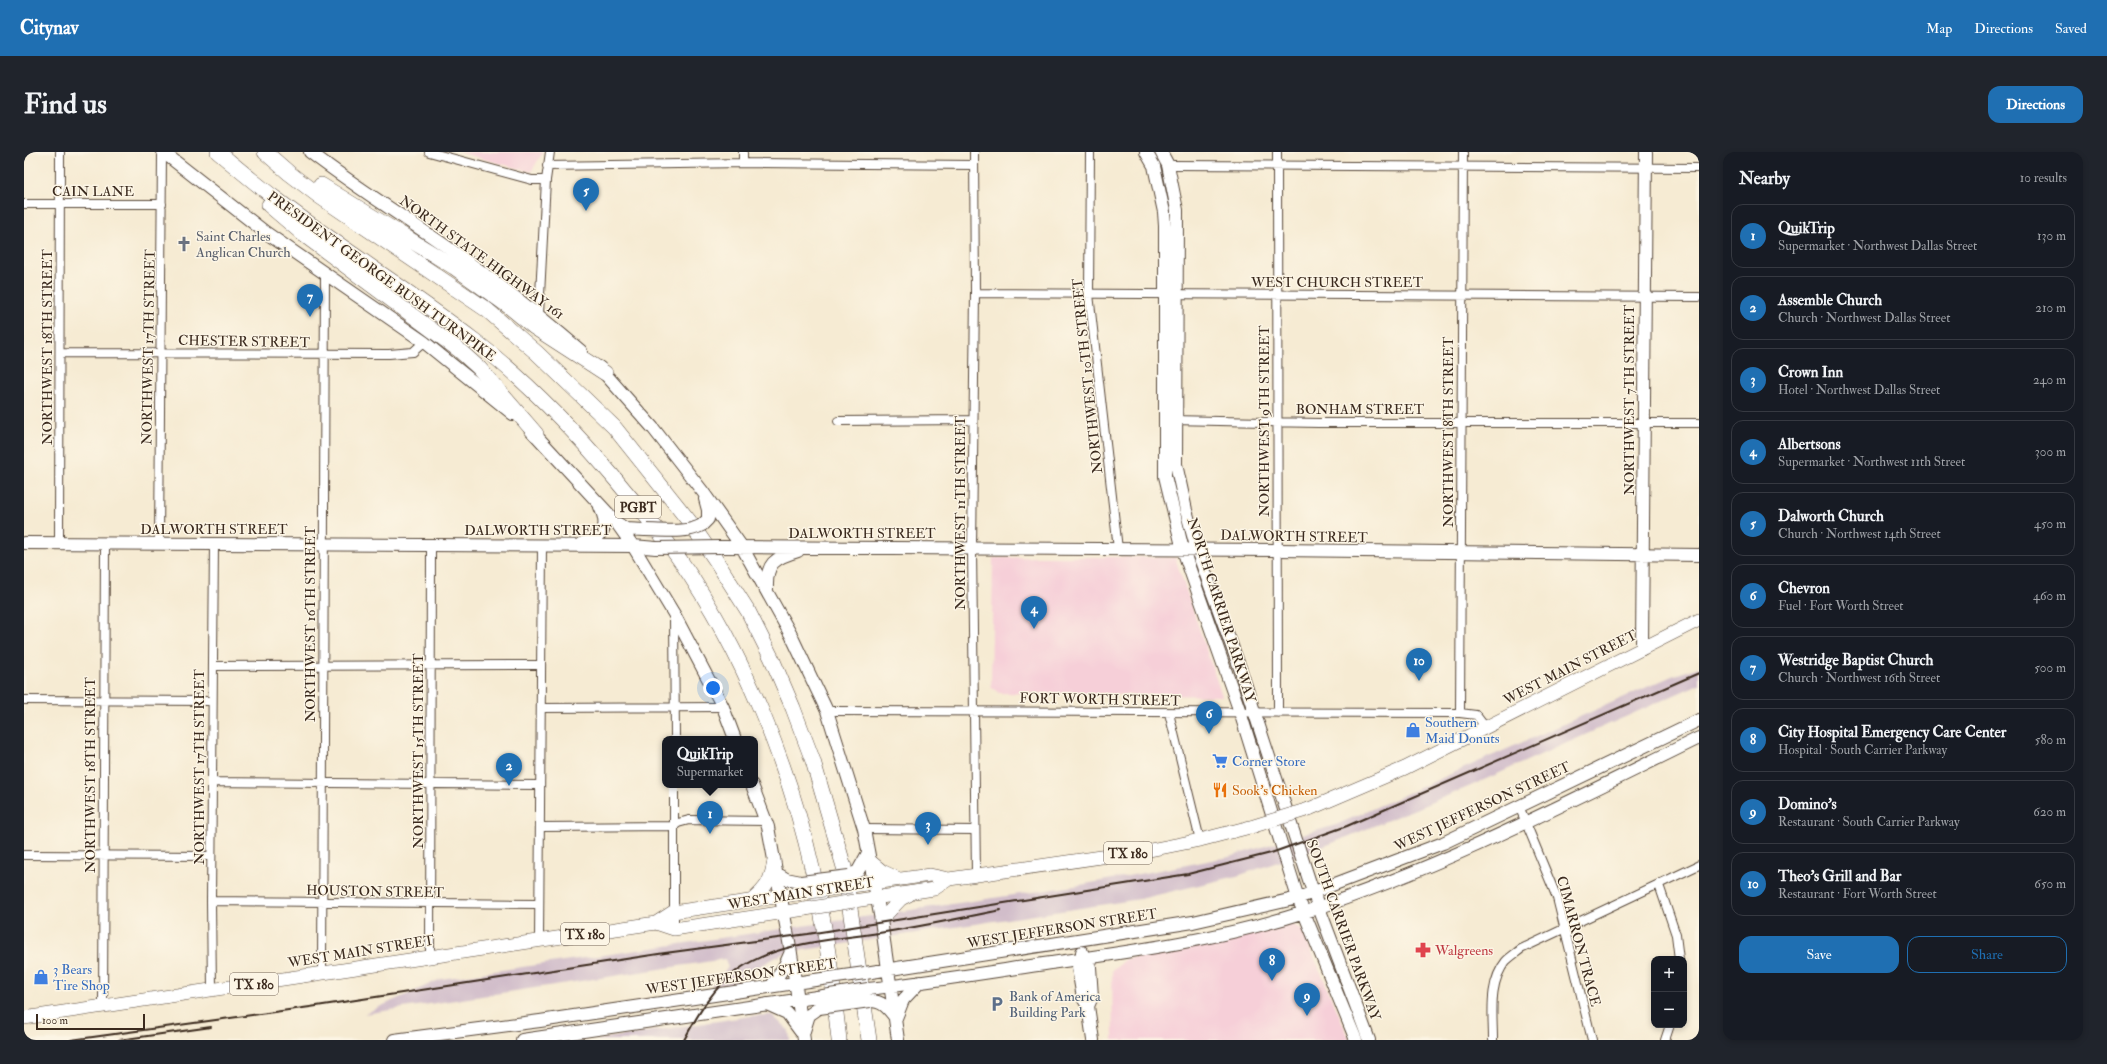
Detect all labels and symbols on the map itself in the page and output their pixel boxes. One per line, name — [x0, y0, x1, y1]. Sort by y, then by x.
pin: 5 — [573, 178, 599, 211]
street label: CAIN LANE — [52, 183, 134, 200]
street label: PRESIDENT GEORGE BUSH TURNPIKE — [264, 188, 499, 365]
street label: NORTH STATE HIGHWAY 161 — [396, 192, 567, 323]
place label: Saint Charles Anglican Church — [195, 228, 291, 261]
church icon: Saint Charles Anglican Church — [175, 235, 193, 253]
street label: NORTHWEST 17TH STREET — [138, 248, 159, 445]
street label: NORTHWEST 18TH STREET — [39, 249, 56, 445]
street label: WEST CHURCH STREET — [1250, 274, 1424, 291]
street label: NORTHWEST 10TH STREET — [1069, 277, 1106, 474]
pin: 7 — [297, 284, 323, 317]
street label: NORTHWEST 7TH STREET — [1621, 304, 1638, 495]
street label: NORTHWEST 9TH STREET — [1256, 325, 1273, 517]
street label: CHESTER STREET — [178, 332, 311, 351]
street label: NORTHWEST 8TH STREET — [1440, 336, 1457, 527]
street label: BONHAM STREET — [1296, 401, 1425, 418]
street label: NORTHWEST 11TH STREET — [952, 415, 969, 610]
road number: PGBT — [615, 496, 661, 518]
street label: NORTH CARRIER PARKWAY — [1183, 515, 1260, 705]
street label: DALWORTH STREET — [140, 521, 288, 538]
street label: DALWORTH STREET — [464, 522, 612, 539]
street label: NORTHWEST 16TH STREET — [302, 525, 319, 722]
street label: DALWORTH STREET — [788, 525, 936, 542]
street label: DALWORTH STREET — [1220, 527, 1368, 546]
pin: 4 — [1021, 596, 1047, 629]
street label: WEST MAIN STREET — [1500, 626, 1640, 709]
pin: 10 — [1406, 648, 1432, 681]
street label: NORTHWEST 15TH STREET — [410, 653, 427, 849]
street label: NORTHWEST 17TH STREET — [191, 669, 208, 865]
street label: NORTHWEST 18TH STREET — [82, 677, 99, 873]
your location — [703, 678, 723, 698]
street label: FORT WORTH STREET — [1019, 690, 1182, 709]
pin: 6 — [1196, 701, 1222, 734]
place label: Southern Maid Donuts — [1425, 714, 1500, 747]
shop icon: Southern Maid Donuts — [1404, 721, 1422, 739]
supermarket icon: Corner Store — [1211, 752, 1229, 770]
pin: 2 — [496, 753, 522, 786]
place label: Corner Store — [1232, 753, 1306, 770]
street label: WEST JEFFERSON STREET — [1391, 758, 1573, 855]
restaurant icon: Sook's Chicken — [1211, 781, 1229, 799]
place label: Sook's Chicken — [1232, 782, 1317, 799]
pin: 1 — [697, 801, 723, 834]
pin: 3 — [915, 812, 941, 845]
street label: SOUTH CARRIER PARKWAY — [1303, 837, 1384, 1023]
road number: TX 180 — [1104, 842, 1152, 864]
street label: WEST MAIN STREET — [726, 873, 876, 914]
street label: CIMARRON TRACE — [1553, 874, 1604, 1008]
street label: HOUSTON STREET — [306, 882, 445, 901]
street label: WEST JEFFERSON STREET — [965, 905, 1159, 952]
road number: TX 180 — [561, 923, 609, 945]
street label: WEST MAIN STREET — [286, 931, 436, 972]
pharmacy icon: Walgreens — [1414, 941, 1432, 959]
place label: Walgreens — [1434, 942, 1493, 959]
pin: 8 — [1259, 948, 1285, 981]
street label: WEST JEFFERSON STREET — [644, 955, 838, 998]
place label: 3 Bears Tire Shop — [53, 961, 110, 995]
shop icon: 3 Bears Tire Shop — [32, 968, 50, 986]
road number: TX 180 — [230, 973, 278, 995]
pin: 9 — [1294, 983, 1320, 1016]
place label: Bank of America Building Park — [1009, 988, 1101, 1021]
parking icon: Bank of America Building Park — [988, 995, 1006, 1013]
scale bar — [36, 1012, 145, 1031]

